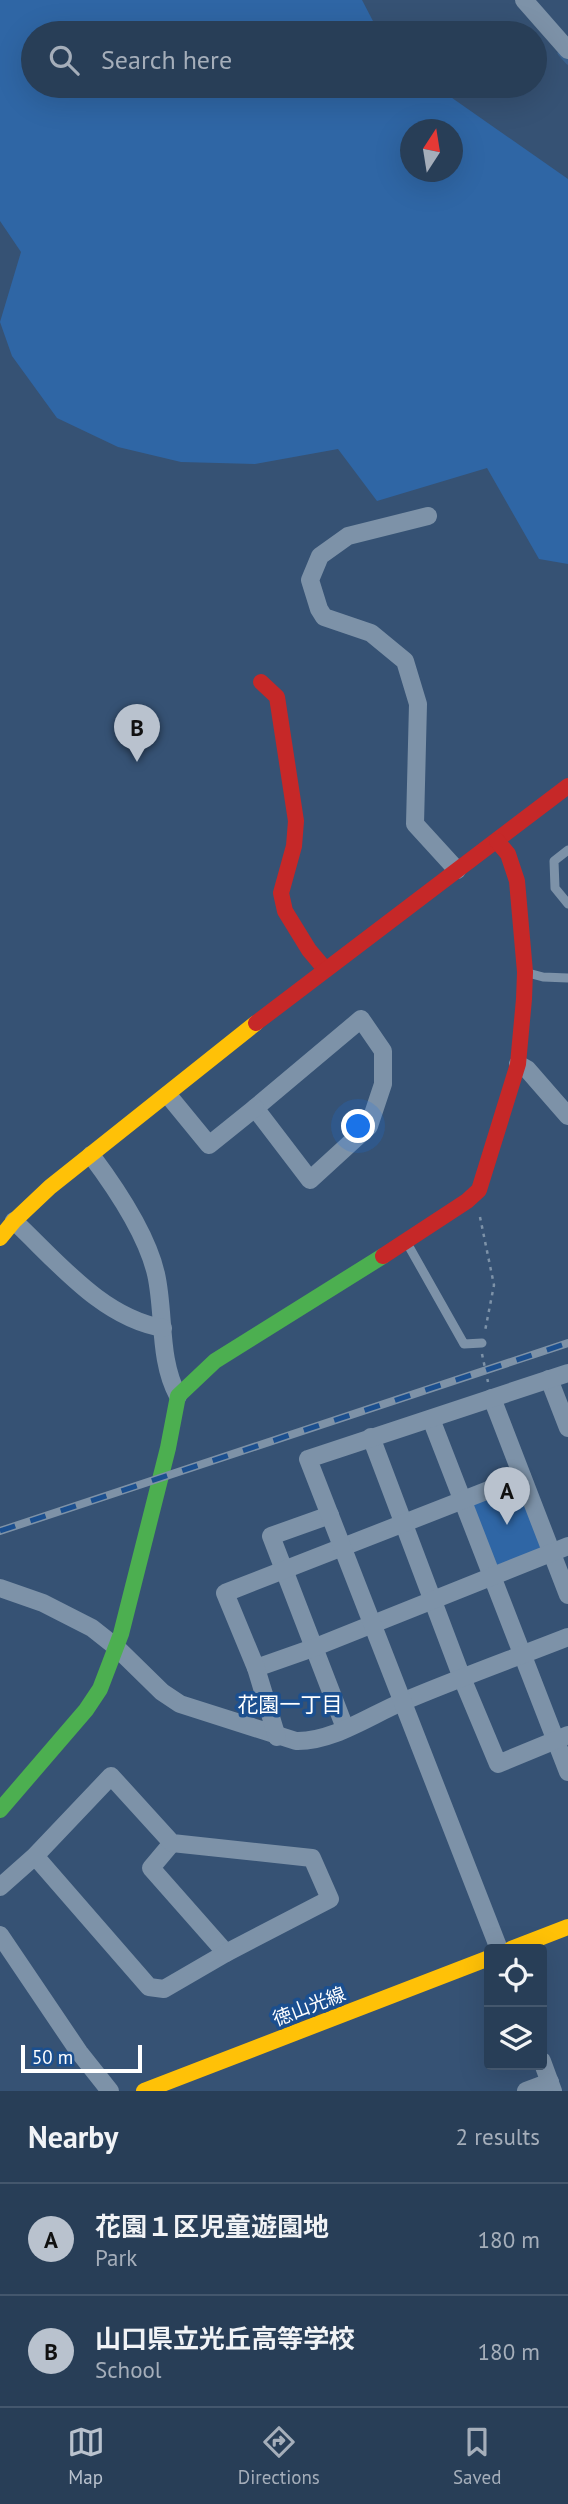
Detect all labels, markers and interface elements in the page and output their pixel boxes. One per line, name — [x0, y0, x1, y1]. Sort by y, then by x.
search box — [21, 21, 547, 98]
icon: search — [45, 41, 83, 79]
text: Search here — [101, 43, 232, 76]
north arrow — [400, 119, 463, 182]
pin: B — [114, 704, 160, 762]
your location — [341, 1109, 375, 1143]
pin: A — [484, 1467, 530, 1525]
district label: 花園一丁目 — [238, 1691, 343, 1718]
map controls — [484, 1944, 547, 2070]
button: locate — [484, 1944, 547, 2007]
street label: 徳山光線 — [269, 1981, 349, 2031]
button: layers — [484, 2007, 547, 2070]
scale bar — [21, 2042, 142, 2074]
text: 50 m — [32, 2045, 73, 2069]
text: Nearby — [28, 2117, 118, 2156]
text: 2 results — [456, 2122, 540, 2151]
text: 花園１区児童遊園地 — [95, 2210, 329, 2243]
text: A — [44, 2225, 58, 2254]
text: 180 m — [478, 2225, 540, 2254]
text: Park — [95, 2243, 137, 2272]
text: 山口県立光丘高等学校 — [95, 2322, 355, 2355]
text: B — [44, 2337, 58, 2366]
text: 180 m — [478, 2337, 540, 2366]
text: School — [95, 2355, 162, 2384]
tab: Map — [67, 2423, 105, 2489]
tab: Directions — [238, 2423, 320, 2489]
tab: Saved — [453, 2423, 501, 2489]

